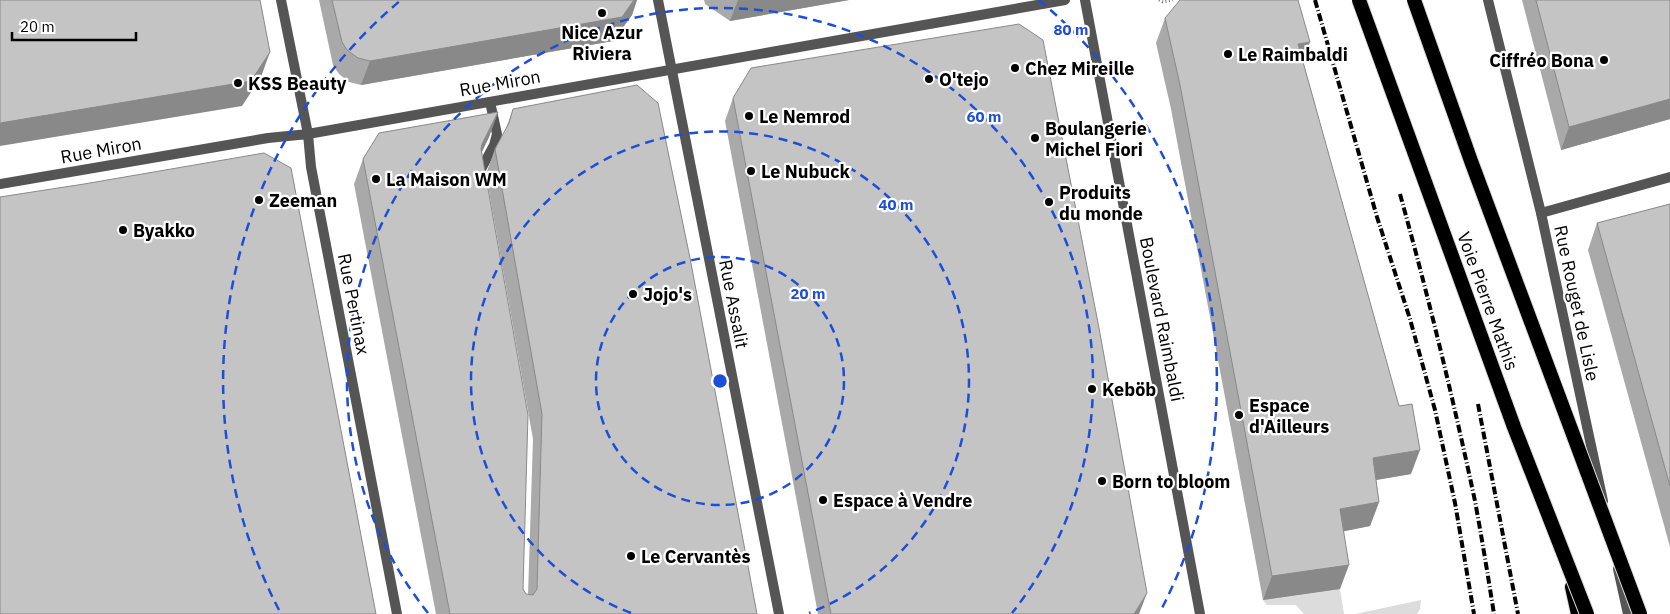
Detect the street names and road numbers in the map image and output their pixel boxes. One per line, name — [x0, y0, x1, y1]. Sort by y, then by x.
street label: Rue Miron — [458, 65, 542, 101]
street label: Rue Miron — [59, 132, 143, 168]
street label: Rue Rouget de Lisle — [1549, 223, 1605, 383]
street label: Voie Pierre Mathis — [1452, 229, 1524, 373]
street label: Boulevard Raimbaldi — [1135, 235, 1189, 403]
street label: Rue Pertinax — [333, 251, 375, 357]
street label: Rue Assalit — [714, 258, 754, 350]

